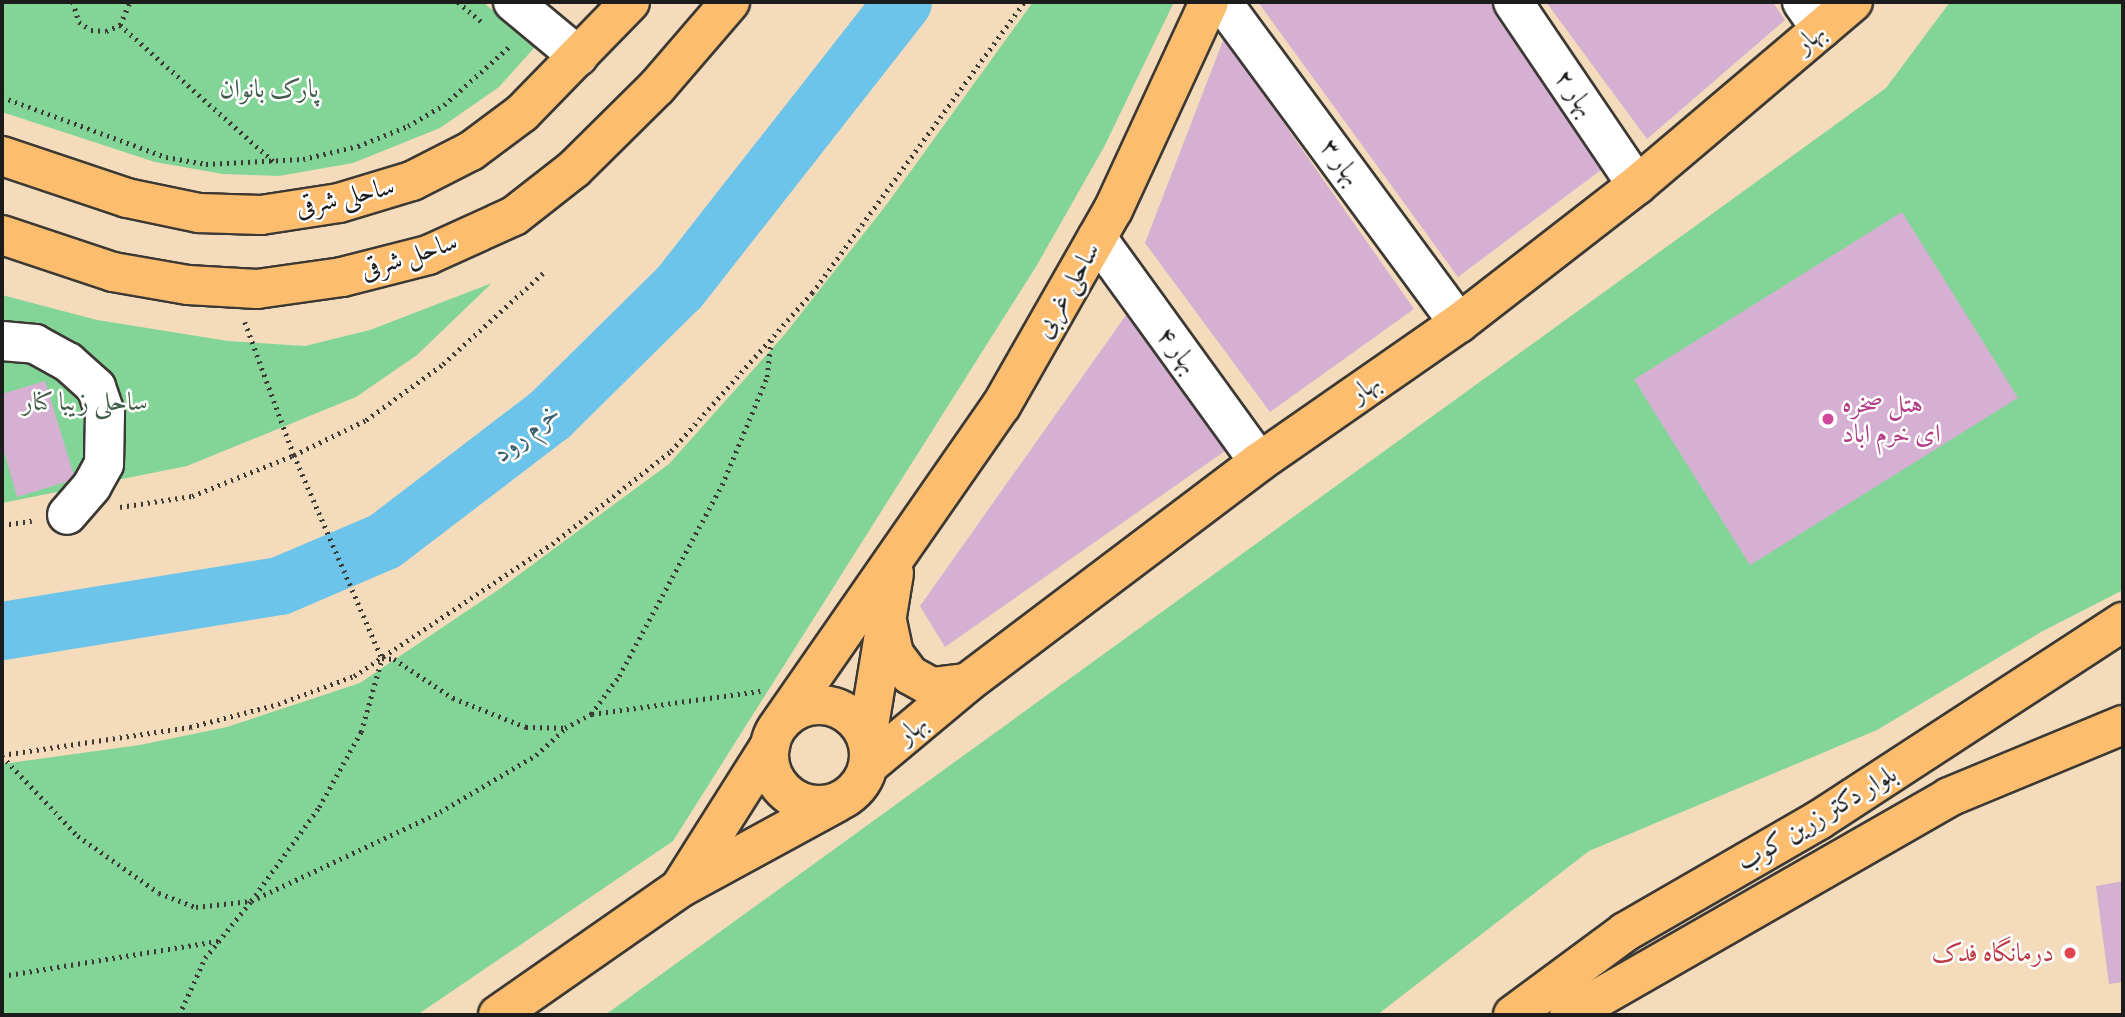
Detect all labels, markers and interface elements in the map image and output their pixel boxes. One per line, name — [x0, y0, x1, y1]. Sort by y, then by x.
street label: بهار — [1788, 16, 1832, 60]
street label: بهار ۲ — [1548, 63, 1602, 123]
park label: پارک بانوان — [219, 73, 319, 105]
street label: بهار ۳ — [1314, 132, 1368, 192]
street label: ساحلی شرقی — [292, 170, 398, 224]
street label: ساحل شرقی — [357, 226, 461, 286]
street label: ساحلی غربی — [1027, 237, 1107, 343]
street label: بهار ۴ — [1151, 320, 1205, 380]
street label: بهار — [1344, 367, 1386, 409]
park label: ساحلی زیبا کنار — [22, 386, 148, 418]
place label: هتل صخره ای خرم اباد — [1842, 388, 1941, 450]
water label: خرم رود — [486, 395, 566, 469]
marker: هتل صخره ای خرم اباد — [1820, 411, 1836, 427]
street label: بهار — [890, 707, 934, 751]
street label: بلوار دکتر زرین کوب — [1731, 758, 1903, 878]
place label: درمانگاه فدک — [1931, 937, 2054, 969]
marker: درمانگاه فدک — [2060, 943, 2080, 963]

